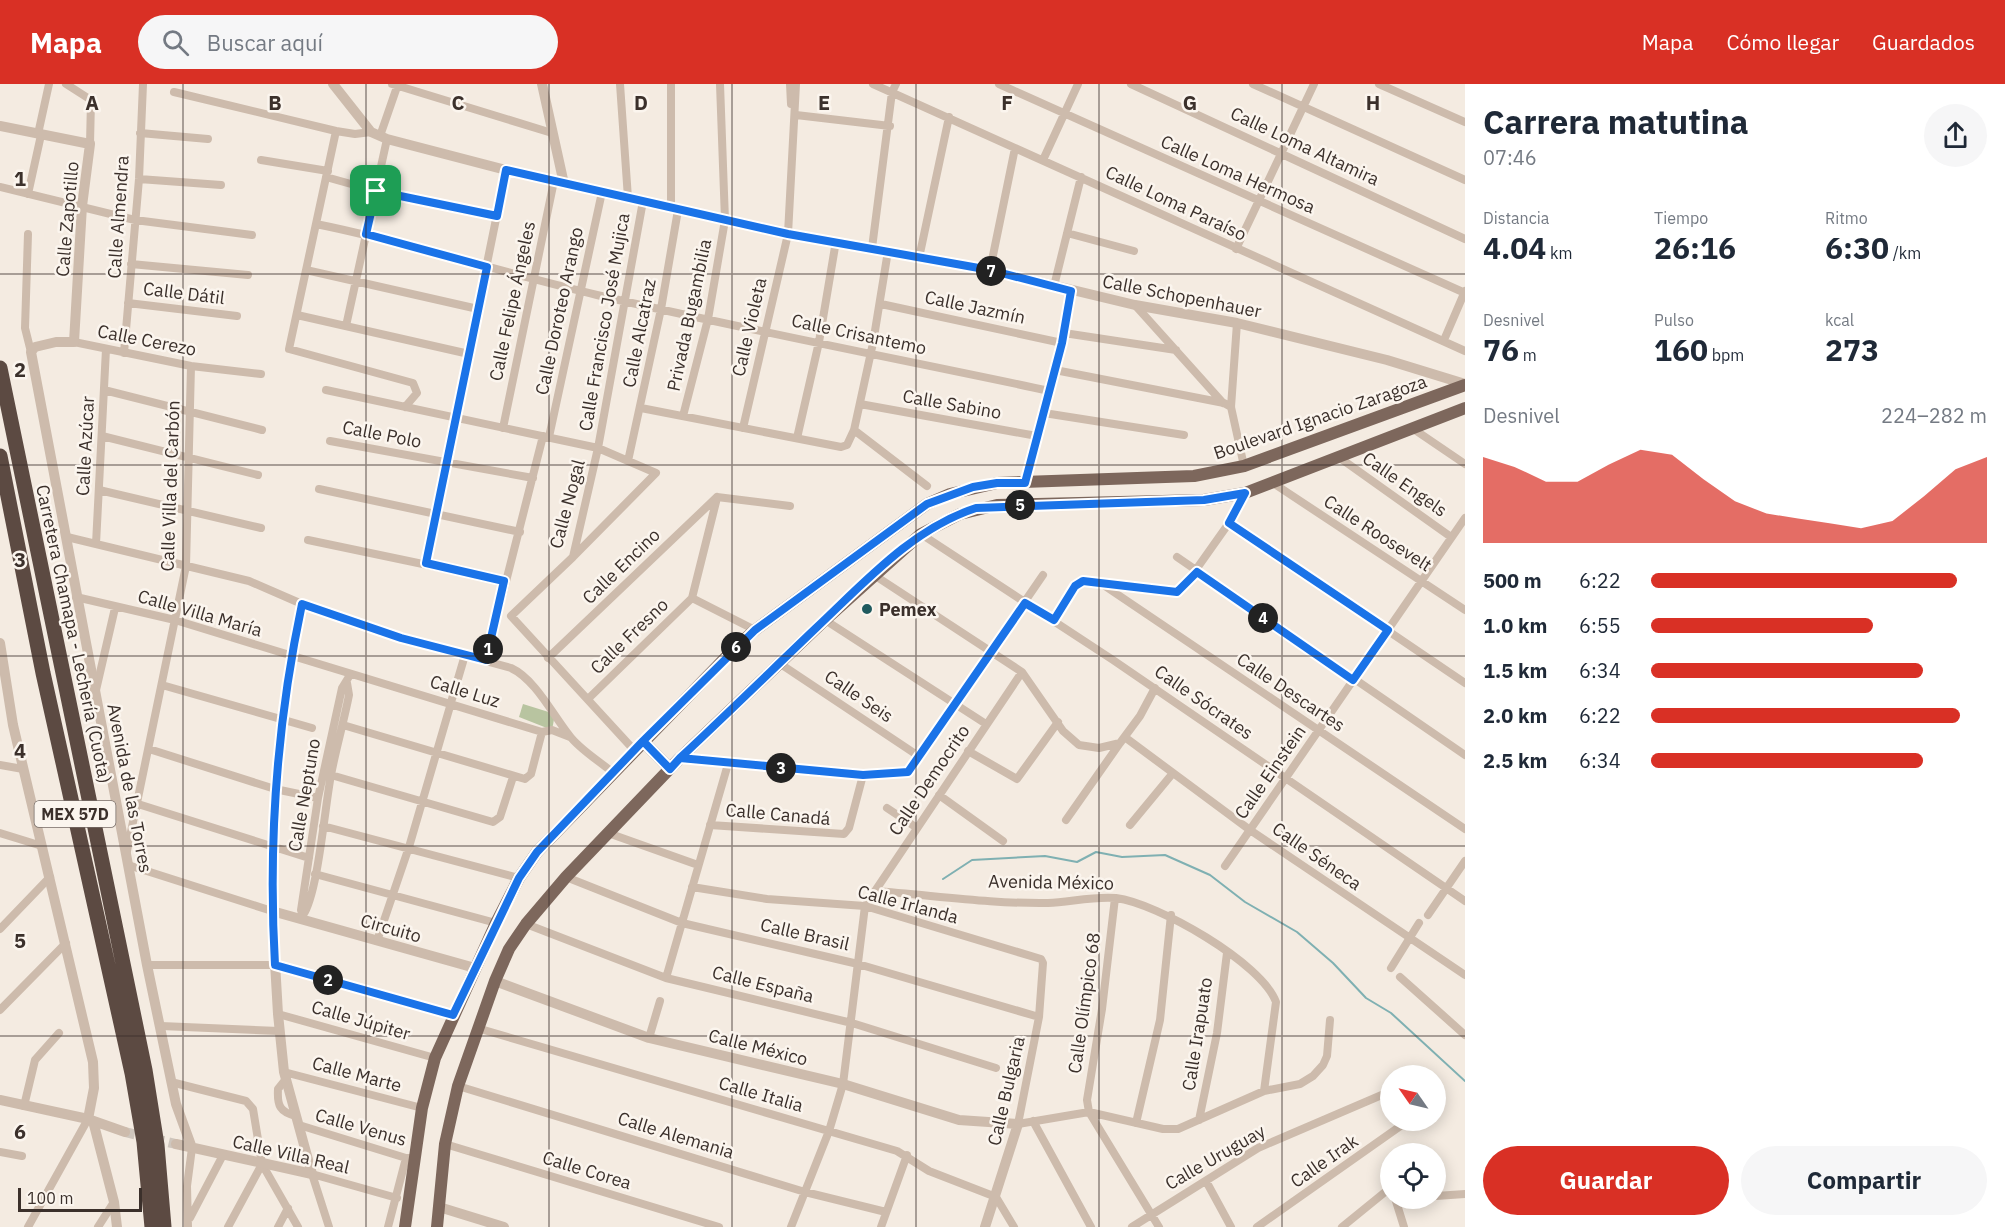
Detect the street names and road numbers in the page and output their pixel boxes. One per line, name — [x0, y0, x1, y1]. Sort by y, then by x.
street label: Calle Loma Altamira — [1227, 101, 1384, 191]
street label: Calle Loma Hermosa — [1157, 130, 1319, 219]
street label: Calle Almendra — [102, 154, 134, 279]
street label: Calle Zapotillo — [50, 160, 84, 278]
street label: Calle Loma Paraíso — [1102, 160, 1250, 246]
street label: Calle Francisco José Mujica — [573, 211, 635, 433]
street label: Calle Felipe Ángeles — [484, 219, 540, 383]
street label: Calle Doroteo Arango — [530, 225, 588, 397]
street label: Privada Bugambilia — [662, 236, 716, 393]
street label: Calle Schopenhauer — [1101, 269, 1264, 323]
street label: Calle Violeta — [726, 275, 772, 379]
street label: Calle Dátil — [142, 277, 226, 309]
street label: Calle Alcatraz — [617, 277, 661, 389]
street label: Calle Jazmín — [923, 285, 1027, 329]
street label: Calle Crisantemo — [789, 308, 929, 360]
street label: Calle Cerezo — [96, 319, 198, 361]
street label: Boulevard Ignacio Zaragoza — [1210, 370, 1430, 464]
street label: Calle Sabino — [901, 384, 1003, 424]
street label: Calle Azúcar — [71, 395, 99, 497]
street label: Calle Villa del Carbón — [156, 400, 184, 572]
street label: Calle Polo — [340, 415, 424, 453]
street label: Calle Engels — [1358, 446, 1452, 522]
street label: Calle Nogal — [544, 457, 590, 551]
street label: Carretera Chamapa - Lechería (Cuota) — [31, 483, 117, 785]
street label: Calle Roosevelt — [1320, 490, 1436, 576]
street label: Calle Encino — [577, 523, 665, 609]
street label: Calle Villa María — [135, 584, 265, 642]
street label: Calle Fresno — [585, 593, 673, 679]
street label: Calle Descartes — [1233, 647, 1349, 737]
street label: Calle Sócrates — [1150, 660, 1258, 744]
street label: Calle Seis — [820, 665, 898, 727]
street label: Calle Luz — [427, 669, 503, 713]
street label: Avenida de las Torres — [102, 701, 158, 875]
street label: Calle Democrito — [883, 720, 975, 840]
street label: Calle Einstein — [1229, 721, 1311, 823]
street label: Calle Neptuno — [283, 737, 325, 853]
street label: Calle Canadá — [725, 798, 832, 830]
road number: MEX 57D — [34, 801, 116, 827]
street label: Calle Séneca — [1268, 817, 1366, 895]
street label: Avenida México — [988, 869, 1114, 895]
street label: Calle Irlanda — [855, 880, 961, 929]
street label: Circuito — [358, 908, 424, 948]
street label: Calle Brasil — [758, 913, 852, 955]
street label: Calle Olímpico 68 — [1063, 931, 1105, 1075]
street label: Calle España — [710, 960, 816, 1008]
street label: Calle Irapuato — [1177, 976, 1217, 1092]
street label: Calle Júpiter — [309, 995, 413, 1045]
street label: Calle México — [706, 1024, 810, 1070]
street label: Calle Bulgaria — [982, 1034, 1030, 1148]
street label: Calle Marte — [310, 1051, 404, 1097]
street label: Calle Italia — [716, 1071, 806, 1117]
street label: Calle Venus — [313, 1103, 409, 1151]
street label: Calle Alemania — [615, 1106, 737, 1164]
street label: Calle Uruguay — [1161, 1119, 1269, 1195]
street label: Calle Villa Real — [230, 1129, 352, 1179]
street label: Calle Irak — [1286, 1129, 1363, 1193]
street label: Calle Corea — [540, 1146, 635, 1195]

